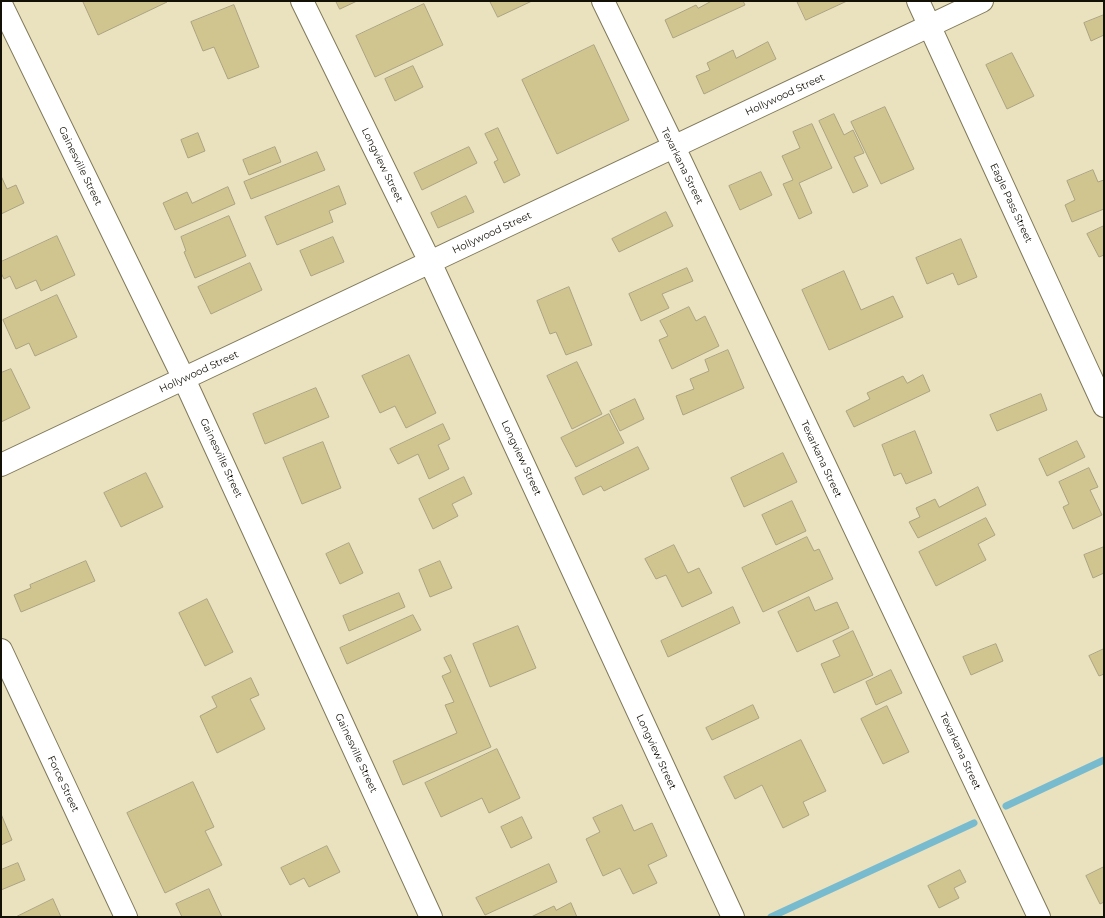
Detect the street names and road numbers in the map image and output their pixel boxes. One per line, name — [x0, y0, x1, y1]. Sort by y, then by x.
street label: Hollywood Street — [744, 71, 826, 119]
street label: Gainesville Street — [56, 125, 104, 207]
street label: Longview Street — [359, 126, 405, 204]
street label: Texarkana Street — [658, 126, 706, 206]
street label: Eagle Pass Street — [987, 161, 1035, 245]
street label: Hollywood Street — [451, 209, 533, 257]
street label: Hollywood Street — [158, 348, 240, 396]
street label: Gainesville Street — [197, 416, 245, 500]
street label: Longview Street — [498, 419, 544, 497]
street label: Texarkana Street — [798, 419, 844, 499]
street label: Gainesville Street — [332, 711, 380, 795]
street label: Texarkana Street — [937, 711, 983, 791]
street label: Longview Street — [633, 713, 679, 791]
street label: Force Street — [45, 754, 81, 814]

